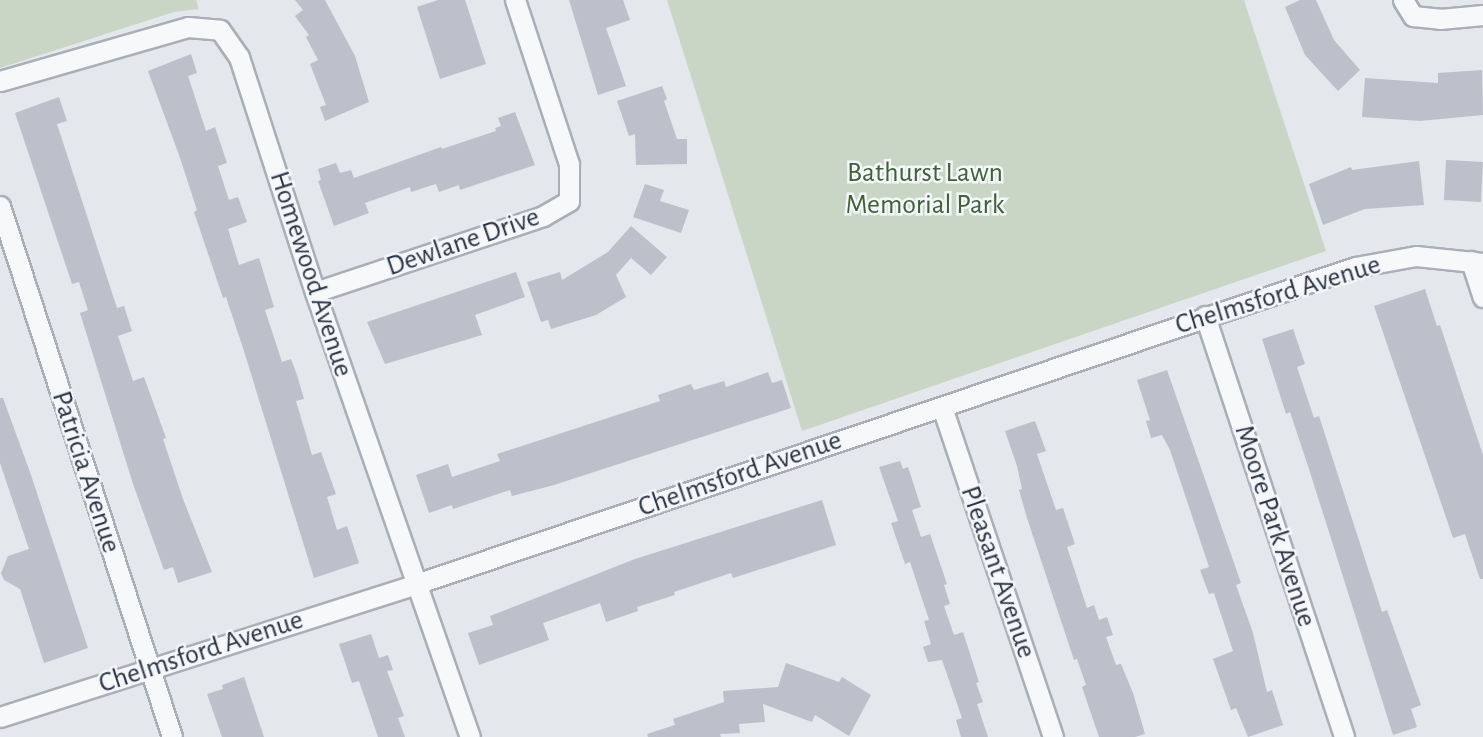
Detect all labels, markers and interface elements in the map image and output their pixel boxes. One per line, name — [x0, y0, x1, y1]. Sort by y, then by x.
park label: Bathurst Lawn Memorial Park — [846, 156, 1004, 222]
street label: Homewood Avenue — [262, 167, 360, 381]
street label: Dewlane Drive — [382, 200, 544, 284]
street label: Chelmsford Avenue — [1171, 248, 1385, 342]
street label: Patricia Avenue — [44, 387, 128, 557]
street label: Moore Park Avenue — [1227, 421, 1323, 631]
street label: Chelmsford Avenue — [634, 423, 846, 525]
street label: Pleasant Avenue — [953, 481, 1043, 663]
street label: Chelmsford Avenue — [95, 603, 307, 701]

